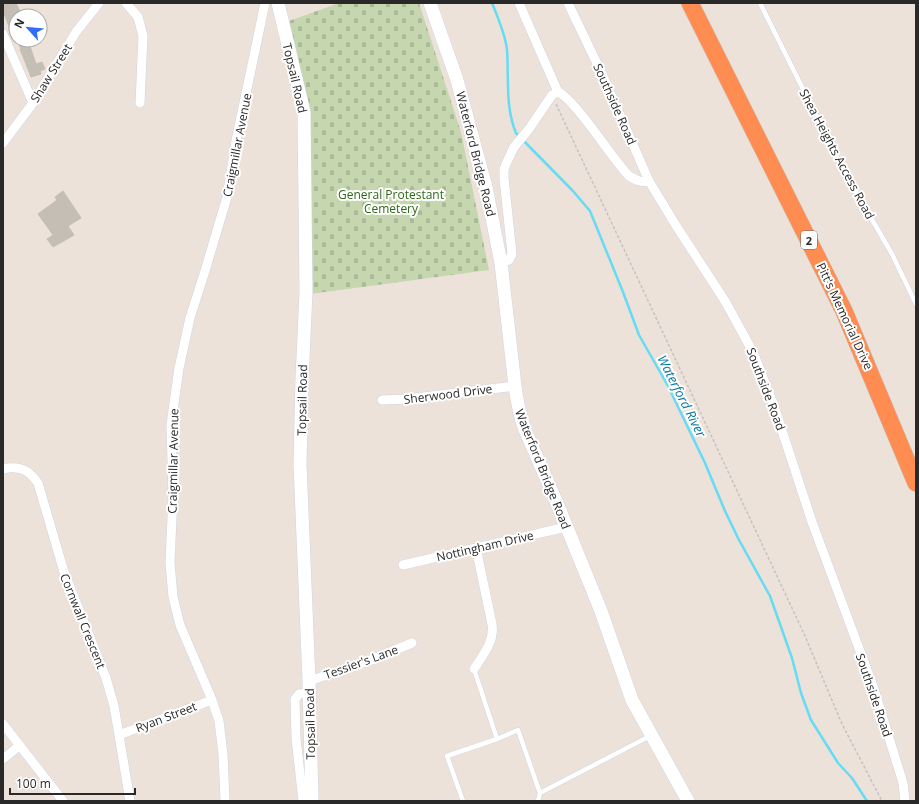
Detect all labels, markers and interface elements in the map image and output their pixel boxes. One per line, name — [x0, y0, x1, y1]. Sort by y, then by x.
north arrow — [8, 8, 48, 48]
text: N — [10, 16, 27, 31]
street label: Shaw Street — [26, 40, 76, 106]
street label: Topsail Road — [279, 41, 311, 115]
street label: Southside Road — [589, 61, 641, 147]
street label: Shea Heights Access Road — [795, 86, 879, 222]
street label: Waterford Bridge Road — [452, 90, 500, 218]
street label: Craigmillar Avenue — [219, 91, 255, 198]
park label: General Protestant Cemetery — [338, 186, 444, 217]
road number: 2 — [801, 231, 817, 249]
street label: Pitt's Memorial Drive — [813, 260, 877, 373]
street label: Southside Road — [742, 345, 790, 433]
water label: Waterford River — [654, 352, 711, 441]
street label: Topsail Road — [293, 364, 311, 436]
street label: Sherwood Drive — [403, 380, 494, 408]
street label: Waterford Bridge Road — [511, 406, 575, 532]
street label: Craigmillar Avenue — [164, 408, 182, 514]
street label: Nottingham Drive — [435, 526, 536, 565]
street label: Cornwall Crescent — [56, 571, 110, 671]
street label: Tessier's Lane — [321, 641, 401, 683]
street label: Southside Road — [852, 651, 896, 739]
street label: Topsail Road — [301, 688, 319, 760]
street label: Ryan Street — [133, 698, 199, 736]
scale bar — [10, 770, 135, 796]
text: 100 m — [16, 775, 51, 792]

